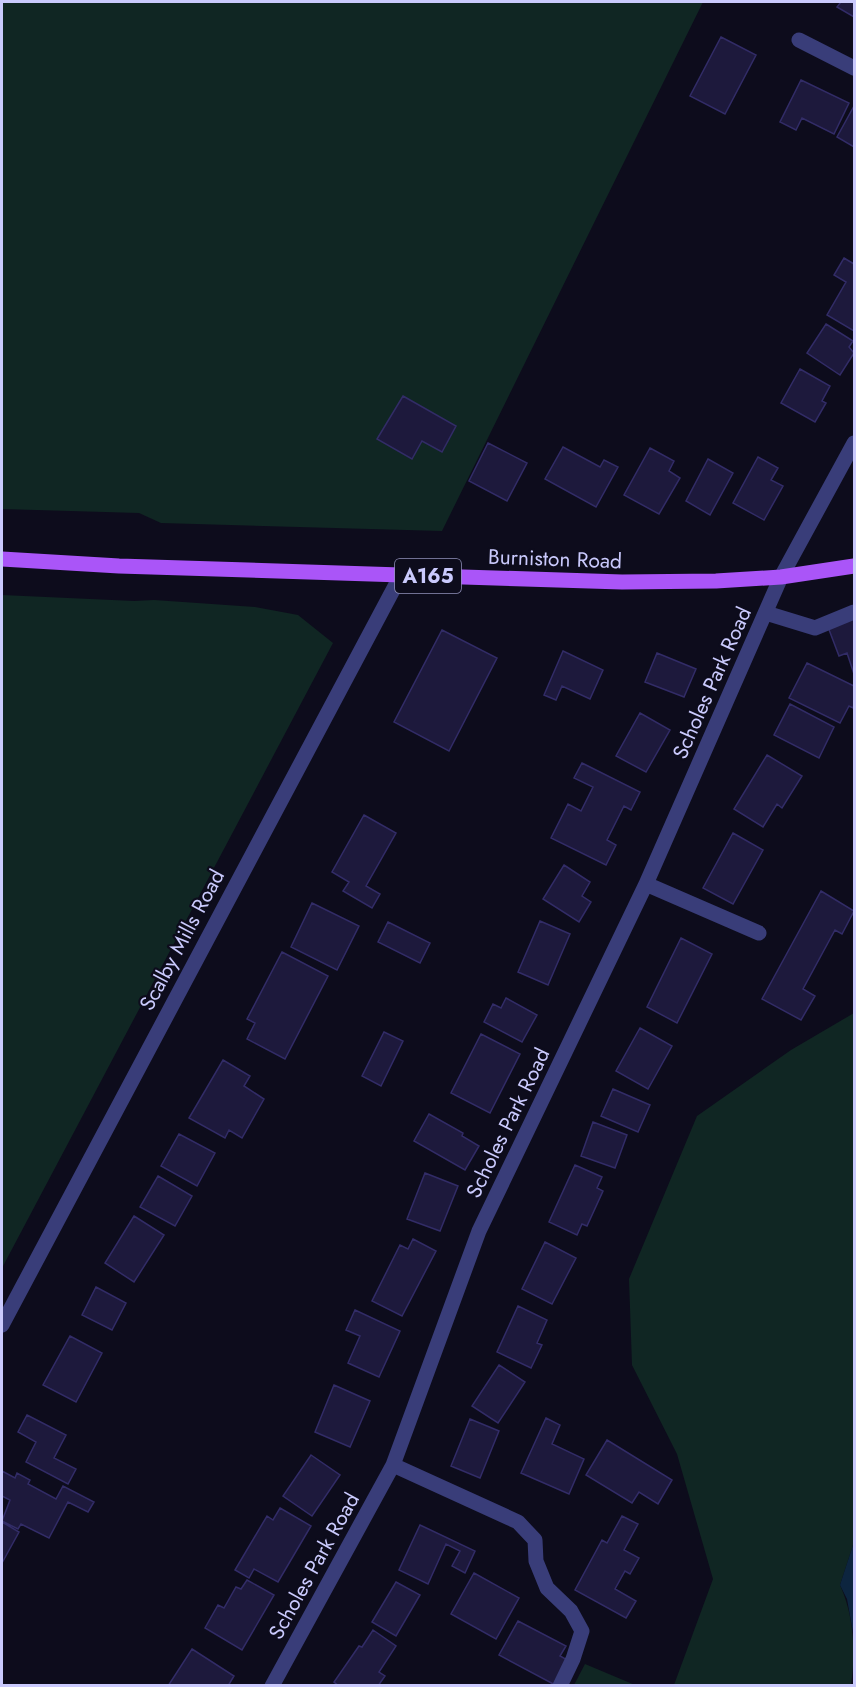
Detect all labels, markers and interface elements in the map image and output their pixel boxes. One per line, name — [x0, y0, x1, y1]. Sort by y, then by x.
street label: Burniston Road — [488, 542, 622, 576]
road number: A165 — [395, 559, 461, 593]
street label: Scholes Park Road — [665, 602, 759, 764]
street label: Scalby Mills Road — [132, 864, 232, 1016]
street label: Scholes Park Road — [459, 1043, 557, 1203]
street label: Scholes Park Road — [261, 1487, 367, 1645]

